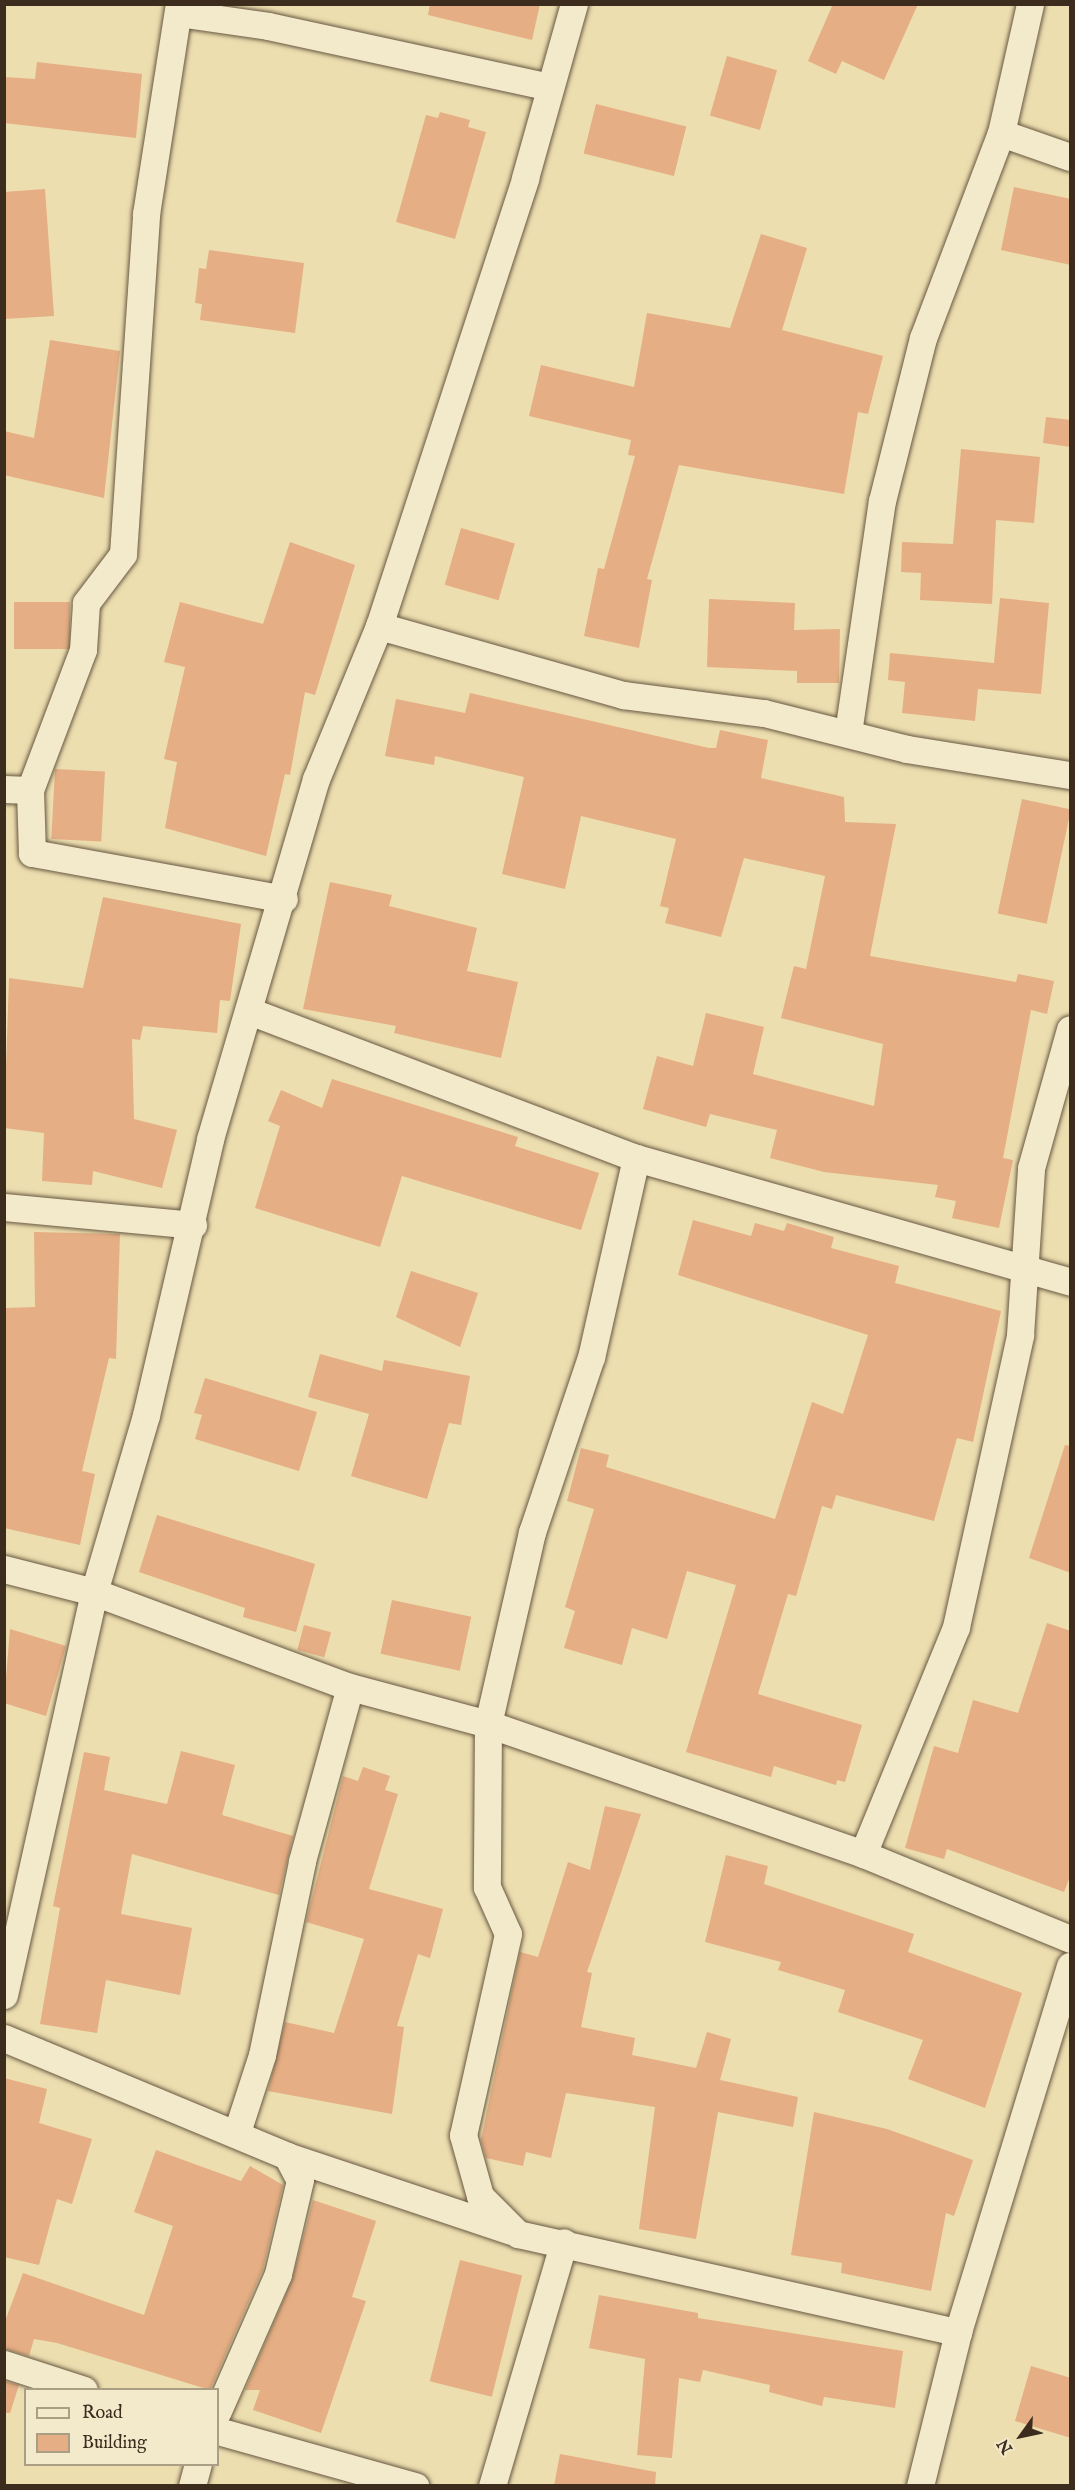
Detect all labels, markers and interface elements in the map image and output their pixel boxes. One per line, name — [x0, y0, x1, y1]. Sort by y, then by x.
legend — [24, 2388, 219, 2466]
text: Road — [82, 2402, 123, 2425]
north arrow — [991, 2406, 1051, 2466]
text: Building — [82, 2432, 147, 2455]
text: N — [994, 2435, 1018, 2457]

